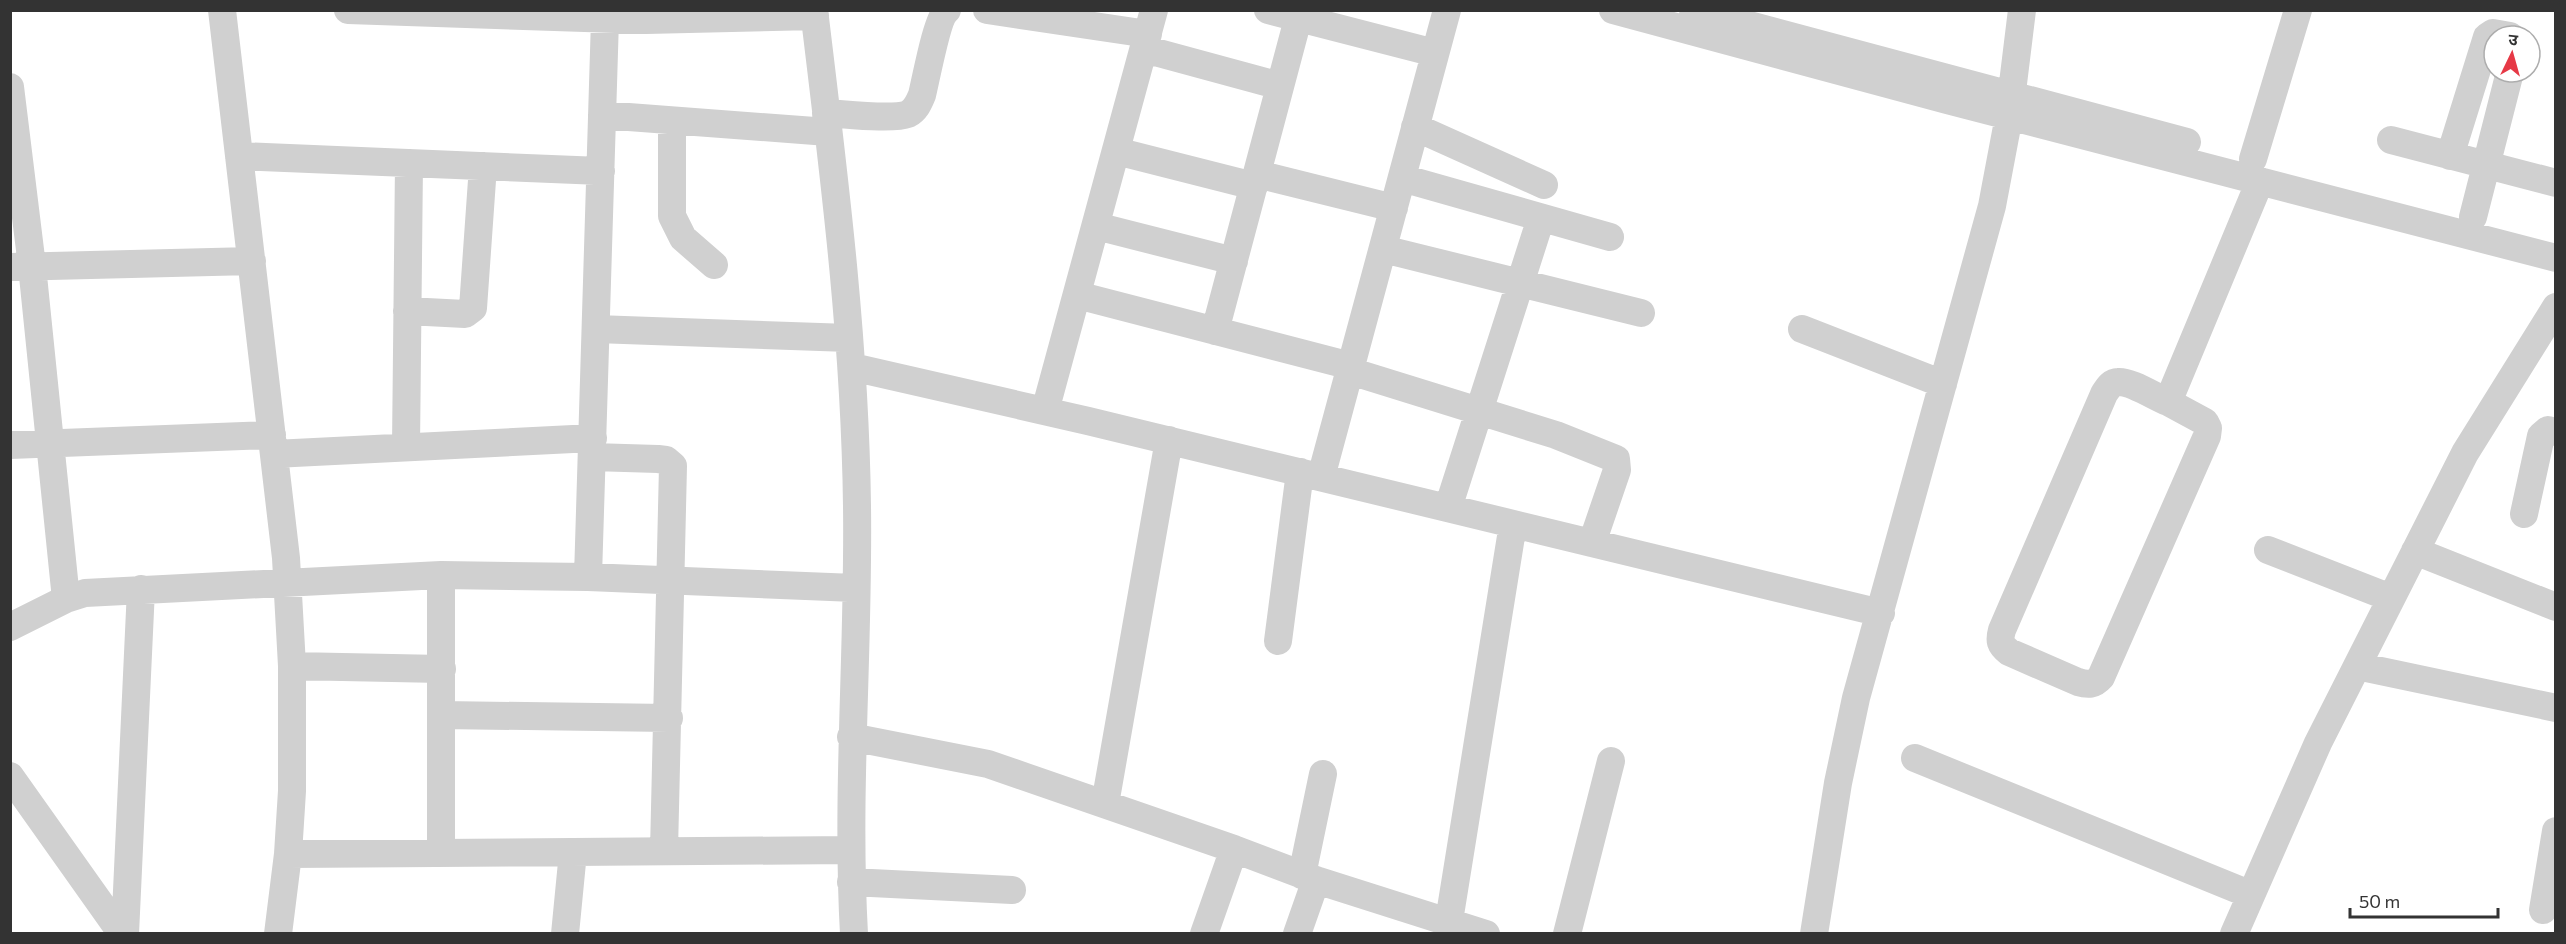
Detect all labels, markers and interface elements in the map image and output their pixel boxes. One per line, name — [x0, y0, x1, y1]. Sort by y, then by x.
north arrow — [2482, 24, 2542, 84]
text: उ — [2508, 29, 2519, 48]
scale bar — [2350, 881, 2498, 919]
text: 50 m — [2359, 890, 2400, 912]

